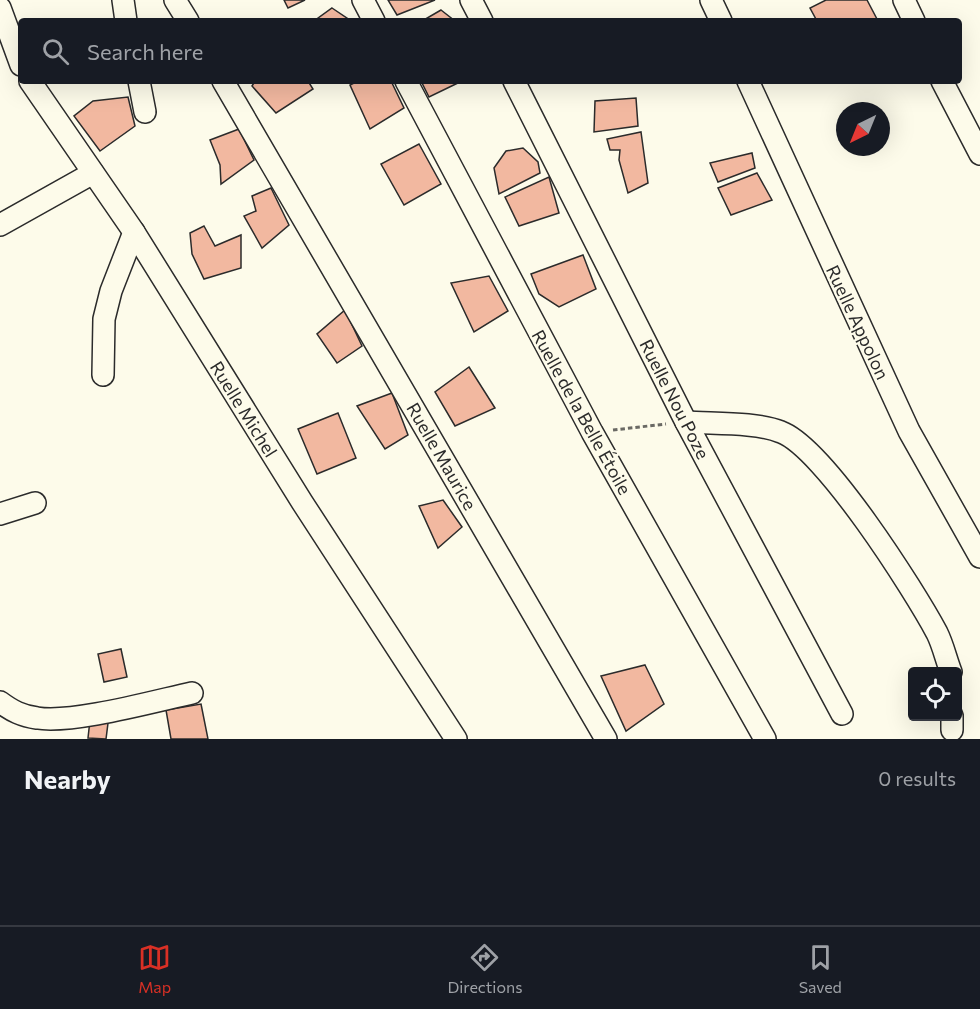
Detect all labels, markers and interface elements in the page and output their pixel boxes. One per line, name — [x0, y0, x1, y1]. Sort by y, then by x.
search box — [18, 18, 962, 84]
icon: search — [39, 35, 72, 68]
text: Search here — [87, 38, 203, 65]
north arrow — [836, 102, 890, 156]
street label: Ruelle Appolon — [822, 261, 894, 383]
street label: Ruelle de la Belle Étoile — [528, 326, 636, 498]
street label: Ruelle Nou Poze — [635, 335, 715, 463]
street label: Ruelle Michel — [206, 357, 282, 461]
street label: Ruelle Maurice — [402, 398, 482, 514]
map controls — [908, 667, 962, 721]
button: locate — [908, 667, 962, 721]
text: Nearby — [24, 763, 111, 794]
text: 0 results — [878, 766, 956, 790]
tab: Map — [138, 941, 171, 996]
tab: Directions — [447, 941, 522, 996]
tab: Saved — [799, 941, 842, 996]

